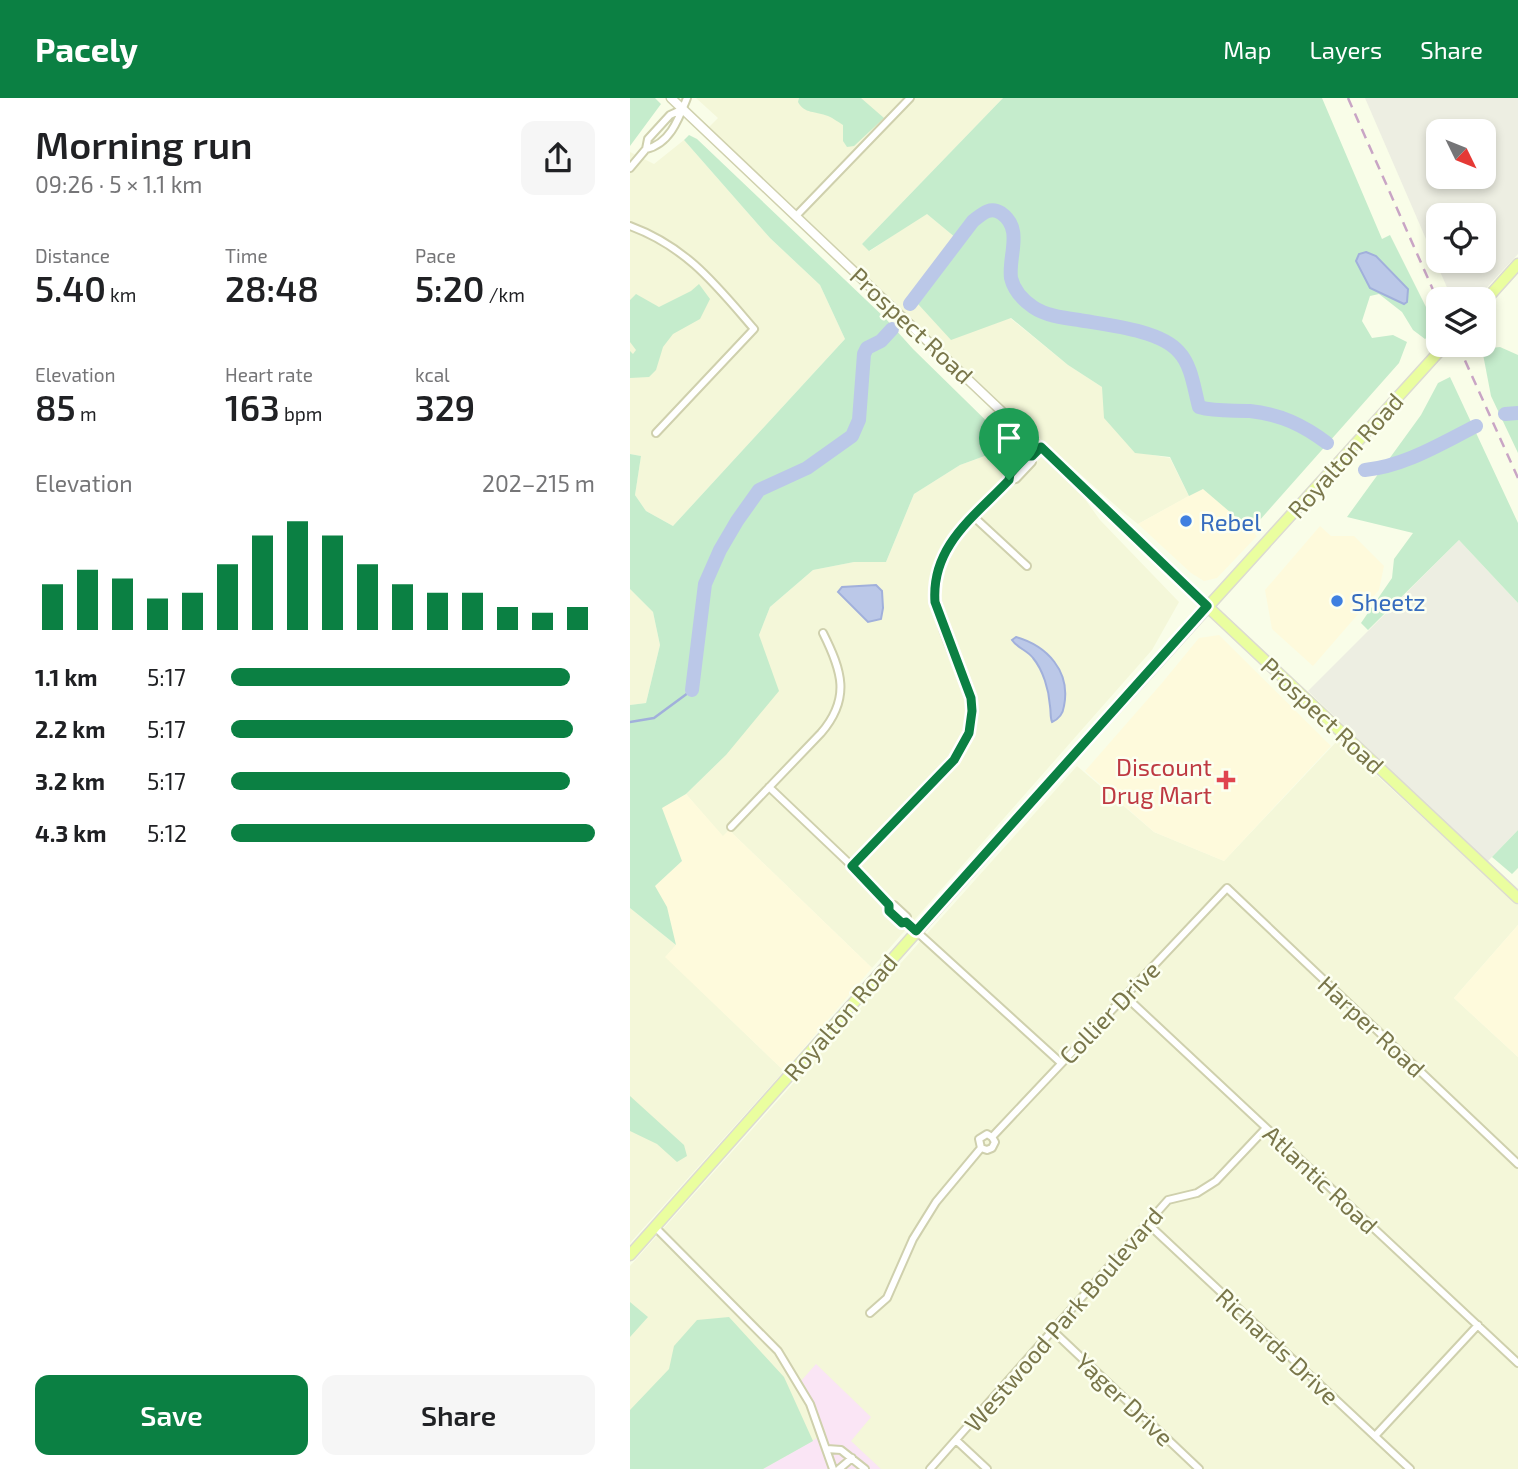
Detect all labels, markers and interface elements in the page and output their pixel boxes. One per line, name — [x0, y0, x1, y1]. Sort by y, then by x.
text: Pacely — [35, 29, 138, 69]
text: Map — [1223, 35, 1271, 64]
text: Layers — [1309, 35, 1382, 64]
text: Share — [1420, 35, 1483, 64]
north arrow — [1426, 119, 1496, 189]
map controls — [1426, 119, 1496, 357]
text: Morning run — [35, 121, 253, 167]
button: share — [521, 121, 595, 195]
text: 09:26 · 5 × 1.1 km — [35, 170, 203, 198]
button: locate — [1426, 203, 1496, 273]
text: Distance — [35, 244, 110, 267]
text: Time — [225, 244, 268, 267]
text: Pace — [415, 244, 456, 267]
street label: Prospect Road — [844, 261, 980, 389]
text: 5.40 — [35, 267, 106, 309]
text: 28:48 — [225, 267, 319, 309]
text: 5:20 — [415, 267, 484, 309]
text: km — [106, 283, 136, 306]
text: /km — [484, 283, 525, 306]
button: layers — [1426, 287, 1496, 357]
text: Elevation — [35, 363, 116, 386]
text: Heart rate — [225, 363, 313, 386]
text: kcal — [415, 363, 450, 386]
text: 85 — [35, 386, 76, 428]
text: 163 — [225, 386, 280, 428]
text: 329 — [415, 386, 475, 428]
street label: Royalton Road — [1281, 386, 1409, 524]
text: m — [76, 402, 97, 425]
text: bpm — [280, 402, 322, 425]
pin — [979, 408, 1039, 480]
icon: arrive — [990, 419, 1028, 457]
text: Elevation — [35, 469, 133, 497]
text: 202–215 m — [482, 469, 595, 497]
place label: Rebel — [1200, 507, 1261, 536]
marker: Rebel — [1178, 513, 1194, 529]
place label: Sheetz — [1351, 587, 1426, 616]
marker: Sheetz — [1329, 593, 1345, 609]
street label: Prospect Road — [1255, 651, 1391, 779]
text: 1.1 km — [35, 663, 98, 691]
text: 5:17 — [147, 663, 186, 691]
text: 2.2 km — [35, 715, 105, 743]
text: 5:17 — [147, 715, 186, 743]
place label: Discount Drug Mart — [1101, 752, 1212, 809]
text: 3.2 km — [35, 767, 105, 795]
text: 5:17 — [147, 767, 186, 795]
marker: Discount Drug Mart — [1218, 772, 1234, 788]
text: 4.3 km — [35, 819, 106, 847]
text: 5:12 — [147, 819, 187, 847]
street label: Royalton Road — [777, 948, 903, 1086]
street label: Collier Drive — [1053, 955, 1165, 1069]
street label: Harper Road — [1313, 969, 1431, 1083]
street label: Atlantic Road — [1258, 1119, 1384, 1239]
street label: Westwood Park Boulevard — [958, 1201, 1168, 1437]
street label: Richards Drive — [1211, 1282, 1345, 1410]
street label: Yager Drive — [1070, 1346, 1180, 1452]
button: Save — [35, 1375, 308, 1455]
button: Share — [322, 1375, 595, 1455]

